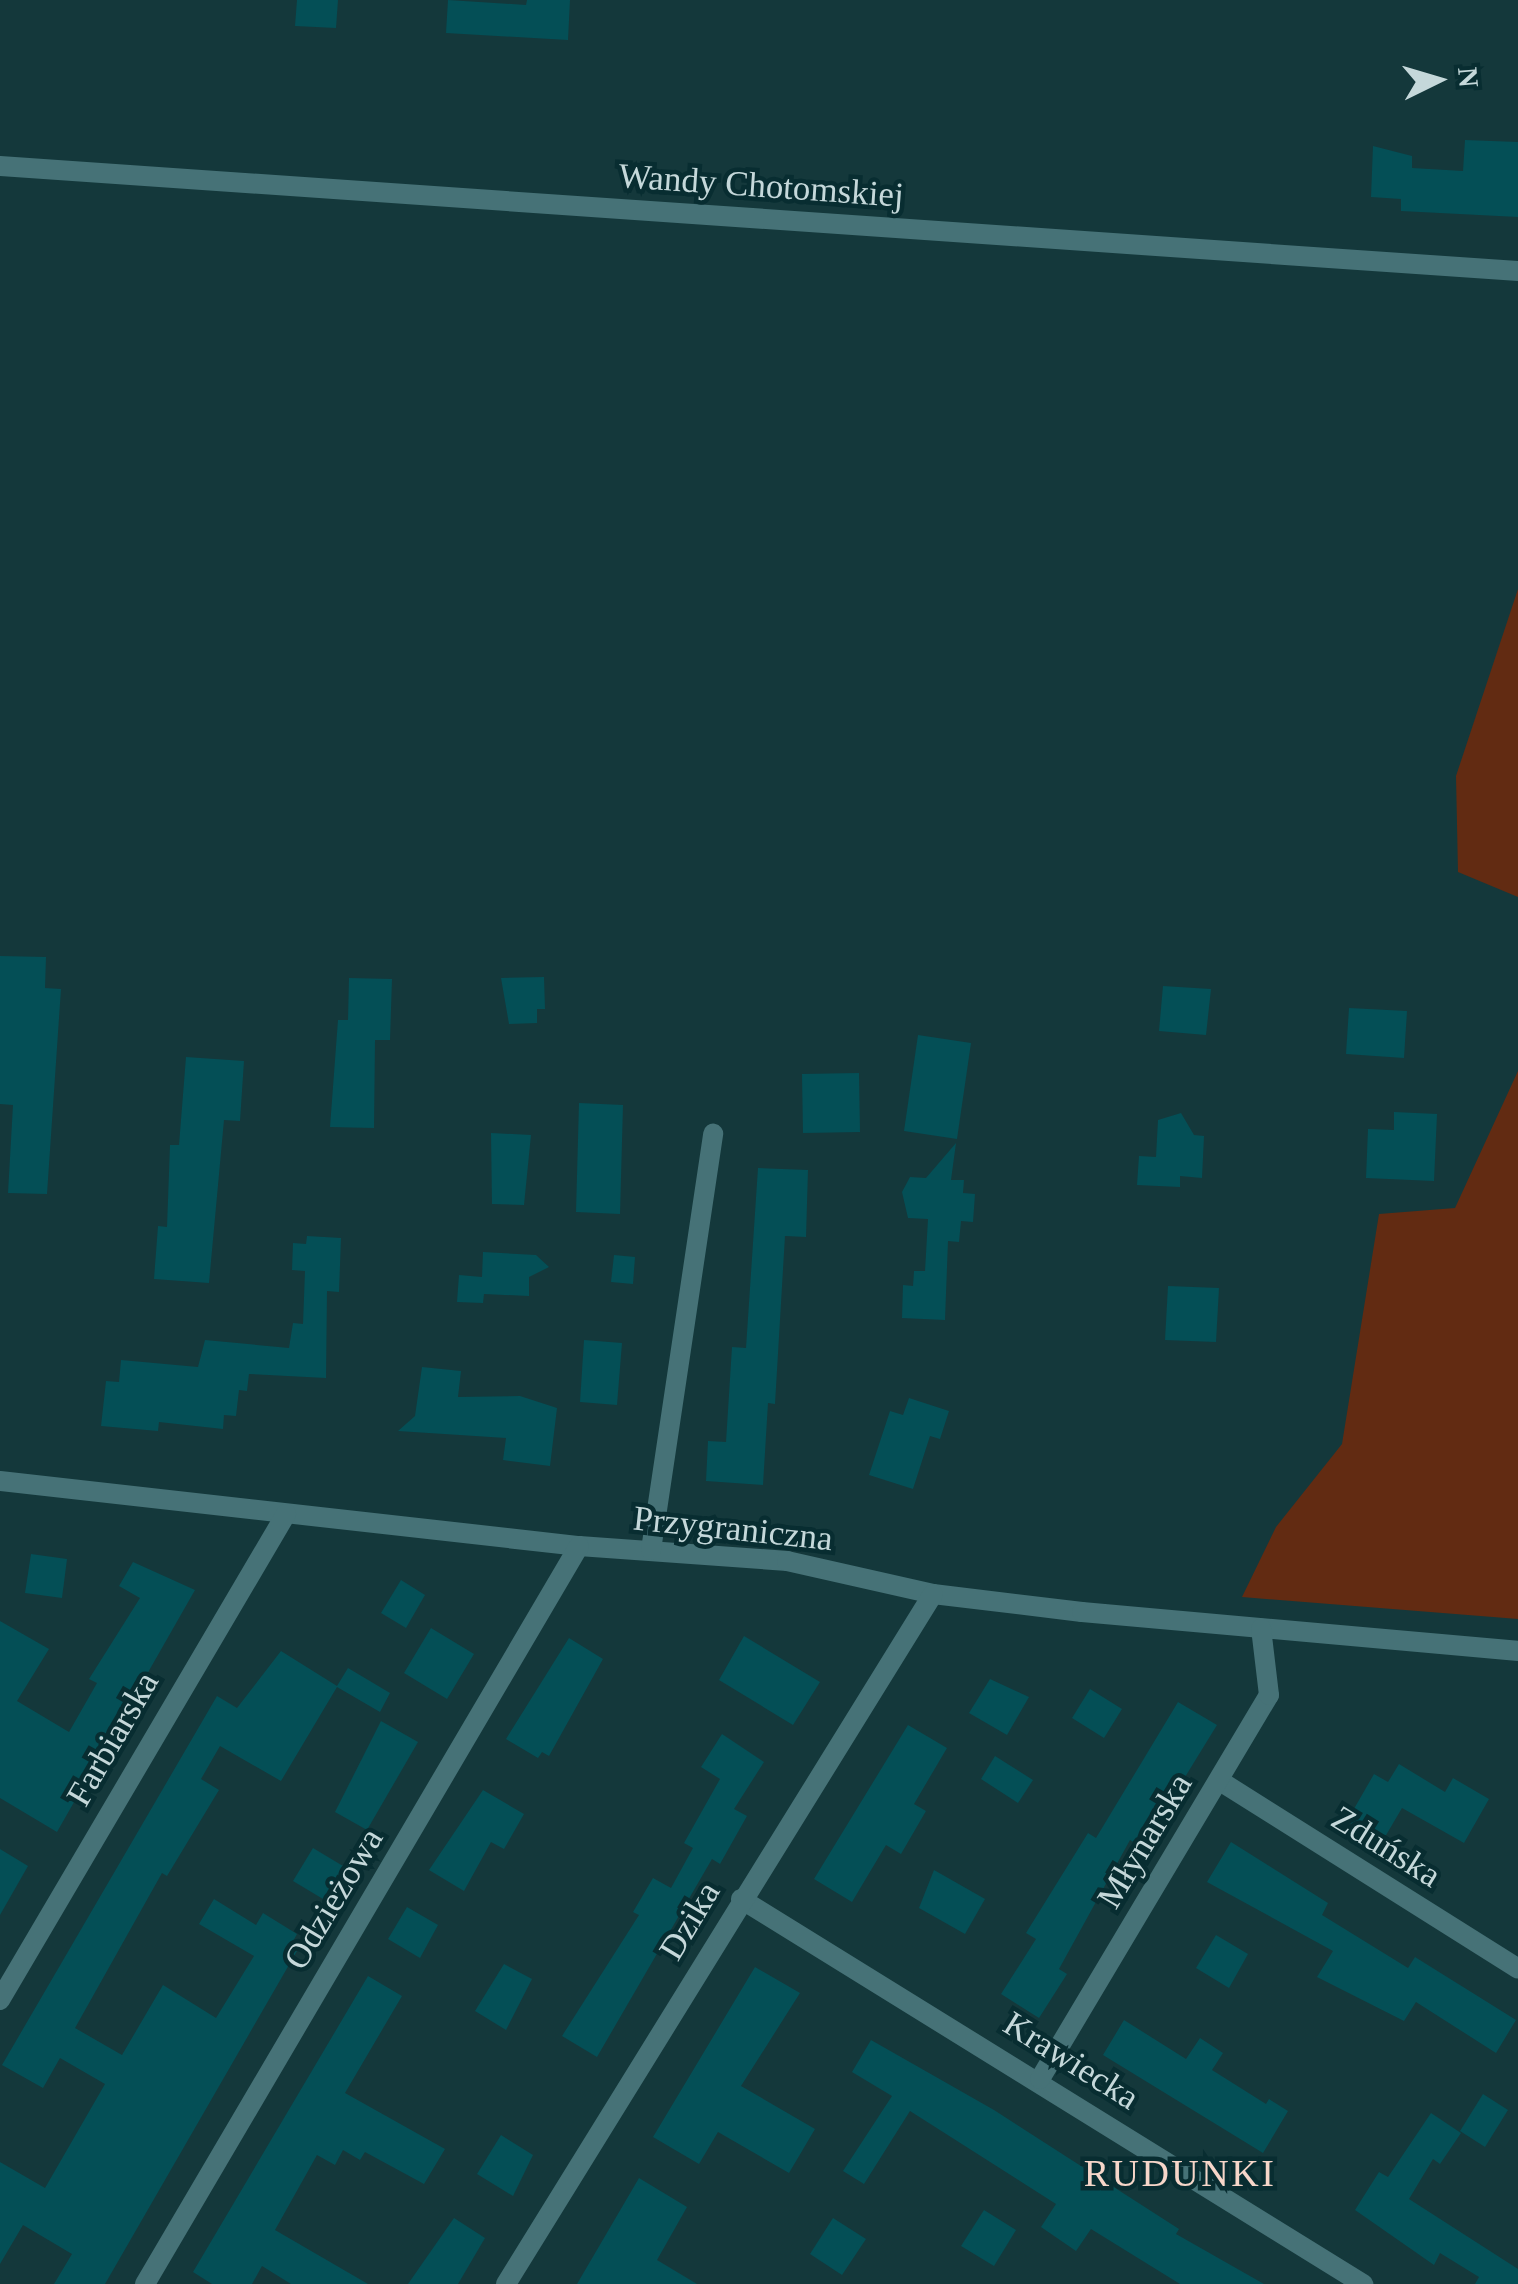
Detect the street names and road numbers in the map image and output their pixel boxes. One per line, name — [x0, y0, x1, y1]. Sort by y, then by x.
street label: Wandy Chotomskiej — [617, 155, 905, 217]
street label: Przygraniczna — [631, 1498, 835, 1560]
street label: Farbiarska — [58, 1665, 168, 1813]
street label: Młynarska — [1088, 1766, 1202, 1916]
street label: Zduńska — [1324, 1797, 1448, 1897]
street label: Odzieżowa — [275, 1821, 393, 1977]
street label: Dzika — [650, 1874, 730, 1968]
street label: Krawiecka — [996, 2003, 1146, 2119]

